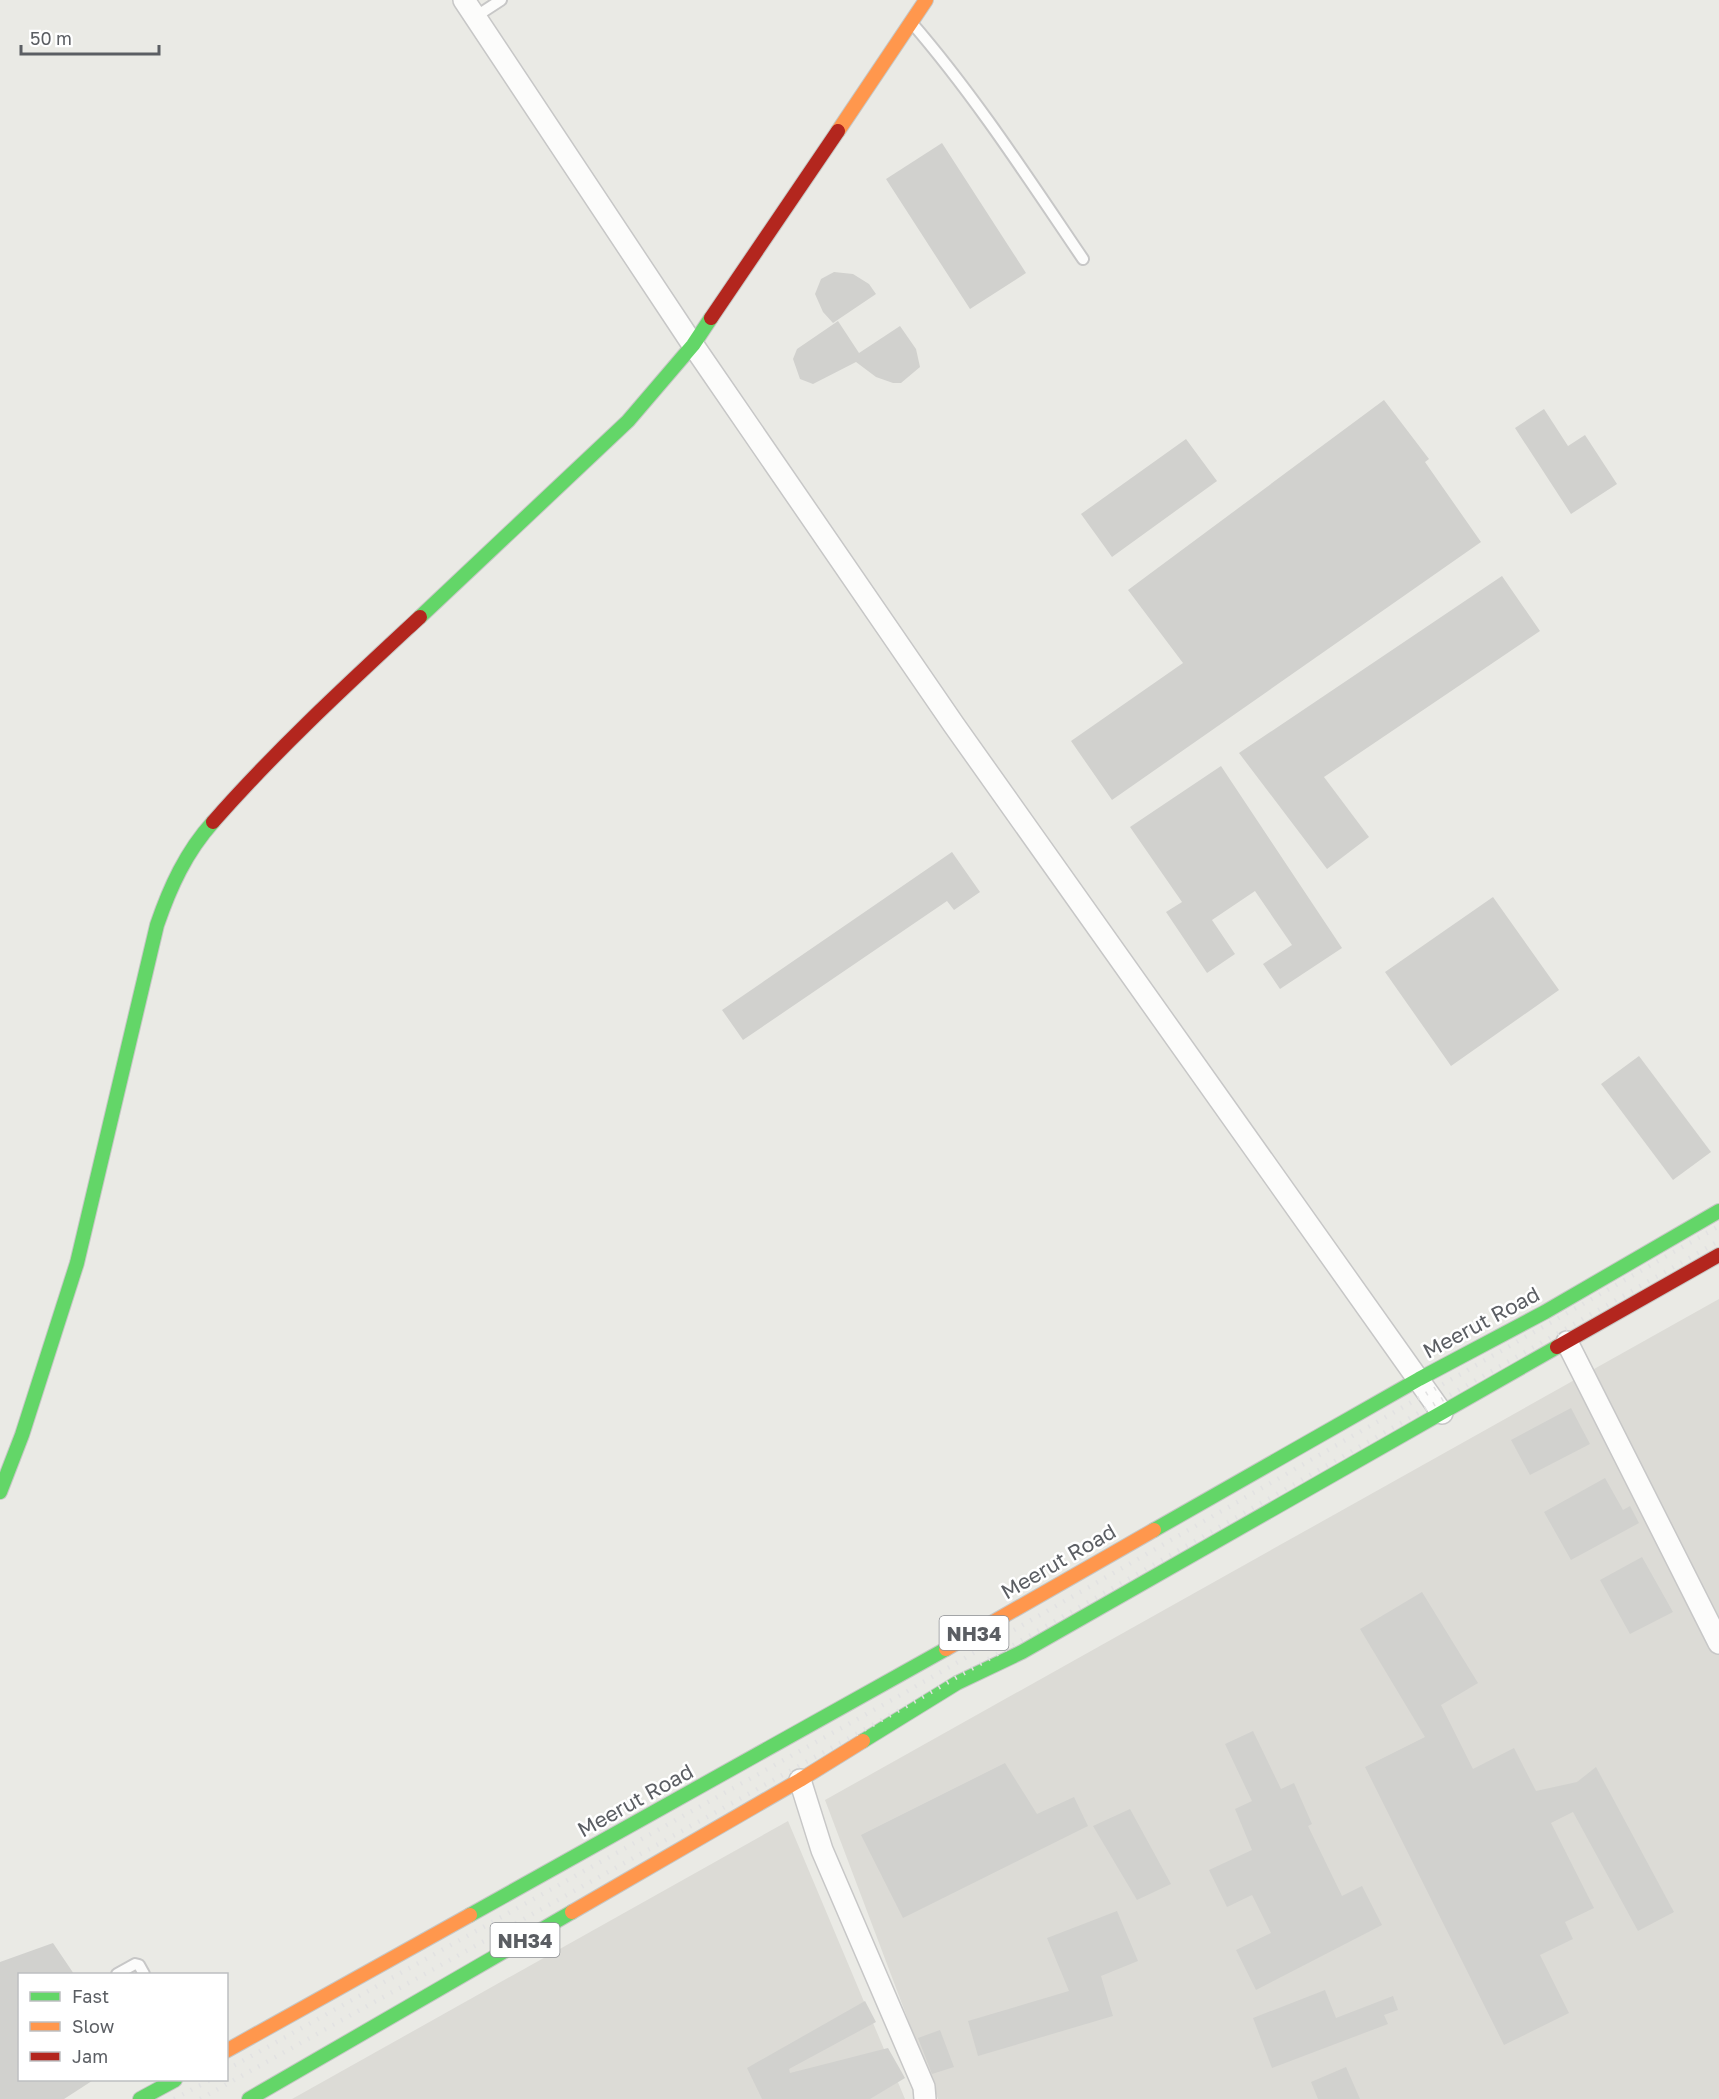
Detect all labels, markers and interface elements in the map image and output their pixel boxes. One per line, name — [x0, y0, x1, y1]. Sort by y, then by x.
scale bar — [21, 18, 159, 56]
text: 50 m — [30, 27, 72, 49]
street label: Meerut Road — [1418, 1280, 1544, 1364]
street label: Meerut Road — [996, 1518, 1120, 1604]
road number: NH34 — [940, 1616, 1008, 1650]
street label: Meerut Road — [573, 1757, 697, 1843]
road number: NH34 — [490, 1923, 560, 1957]
legend — [18, 1973, 228, 2081]
text: Fast — [72, 1985, 109, 2007]
text: Slow — [72, 2015, 115, 2037]
text: Jam — [72, 2045, 108, 2067]

